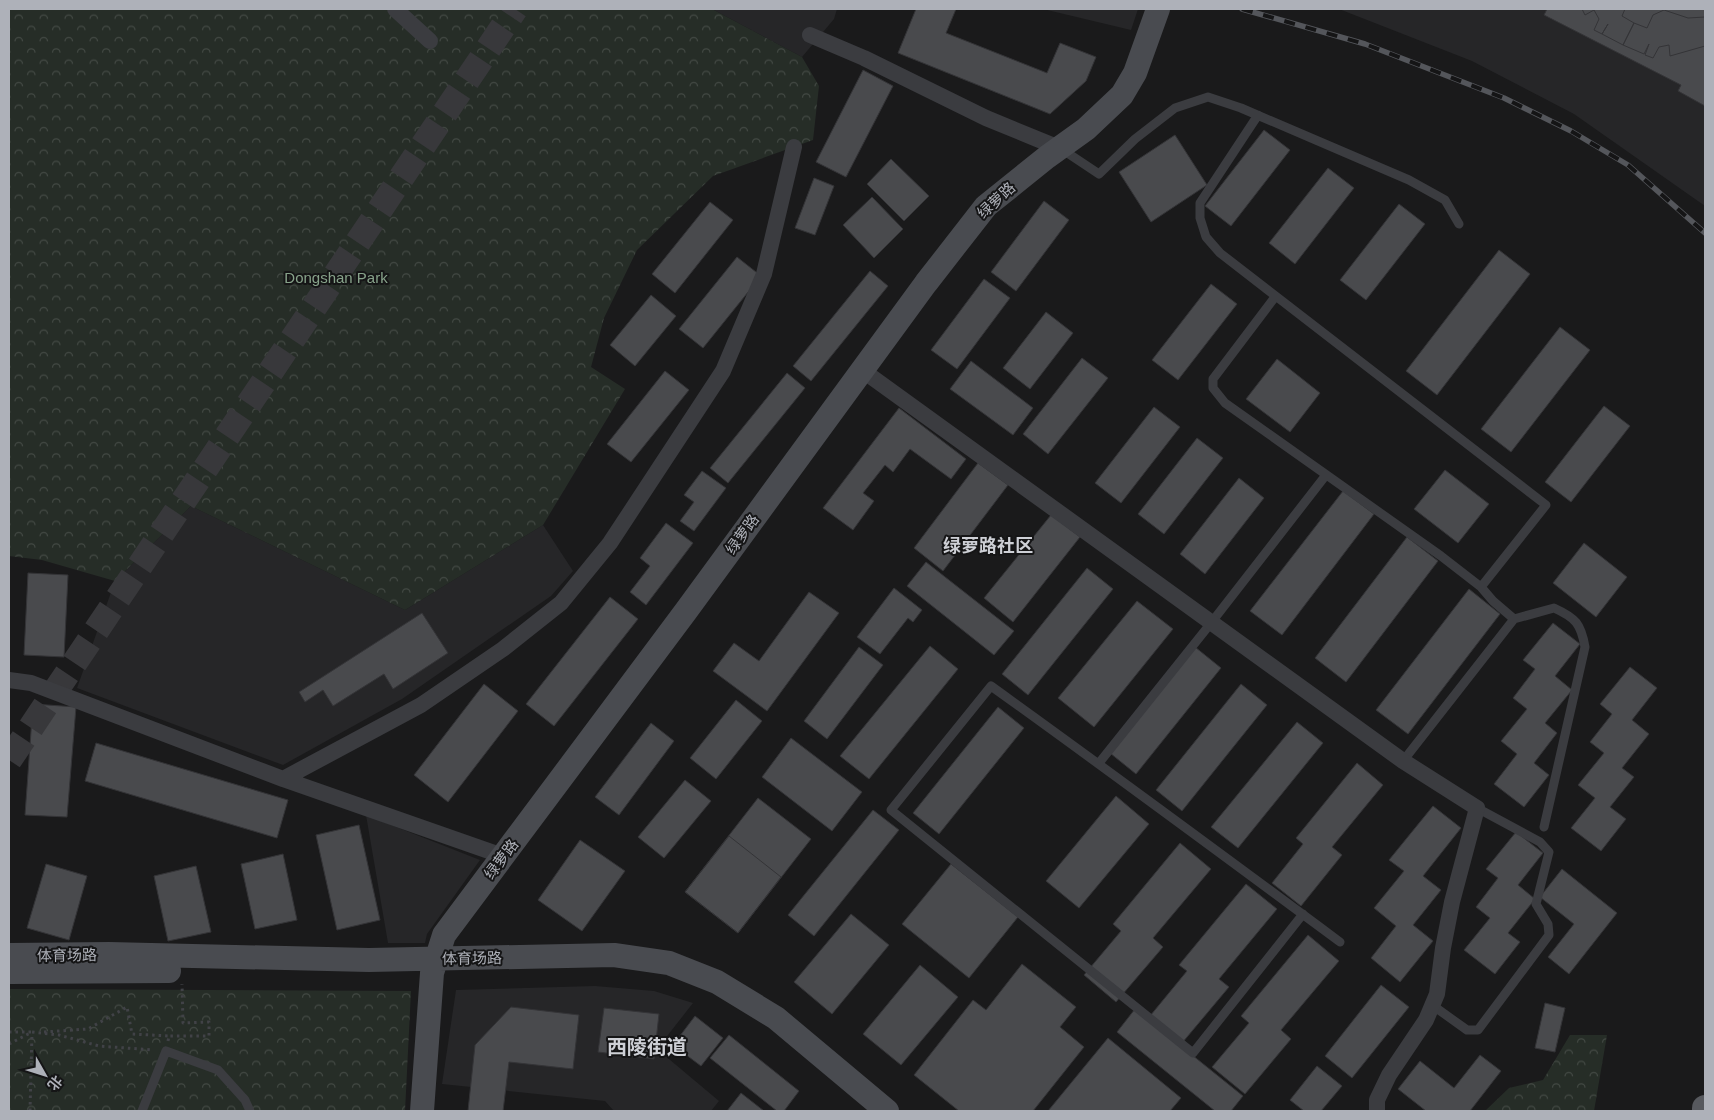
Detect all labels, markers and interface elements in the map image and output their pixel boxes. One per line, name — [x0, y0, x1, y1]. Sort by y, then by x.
street label: 绿萝路 — [974, 178, 1018, 222]
park label: Dongshan Park — [284, 269, 388, 286]
street label: 绿萝路 — [722, 511, 762, 557]
district label: 绿萝路社区 — [943, 536, 1033, 556]
street label: 绿萝路 — [481, 836, 521, 882]
street label: 体育场路 — [37, 946, 97, 964]
street label: 体育场路 — [442, 949, 502, 967]
district label: 西陵街道 — [607, 1036, 687, 1058]
north arrow — [20, 1050, 70, 1100]
text: 北 — [44, 1073, 66, 1094]

